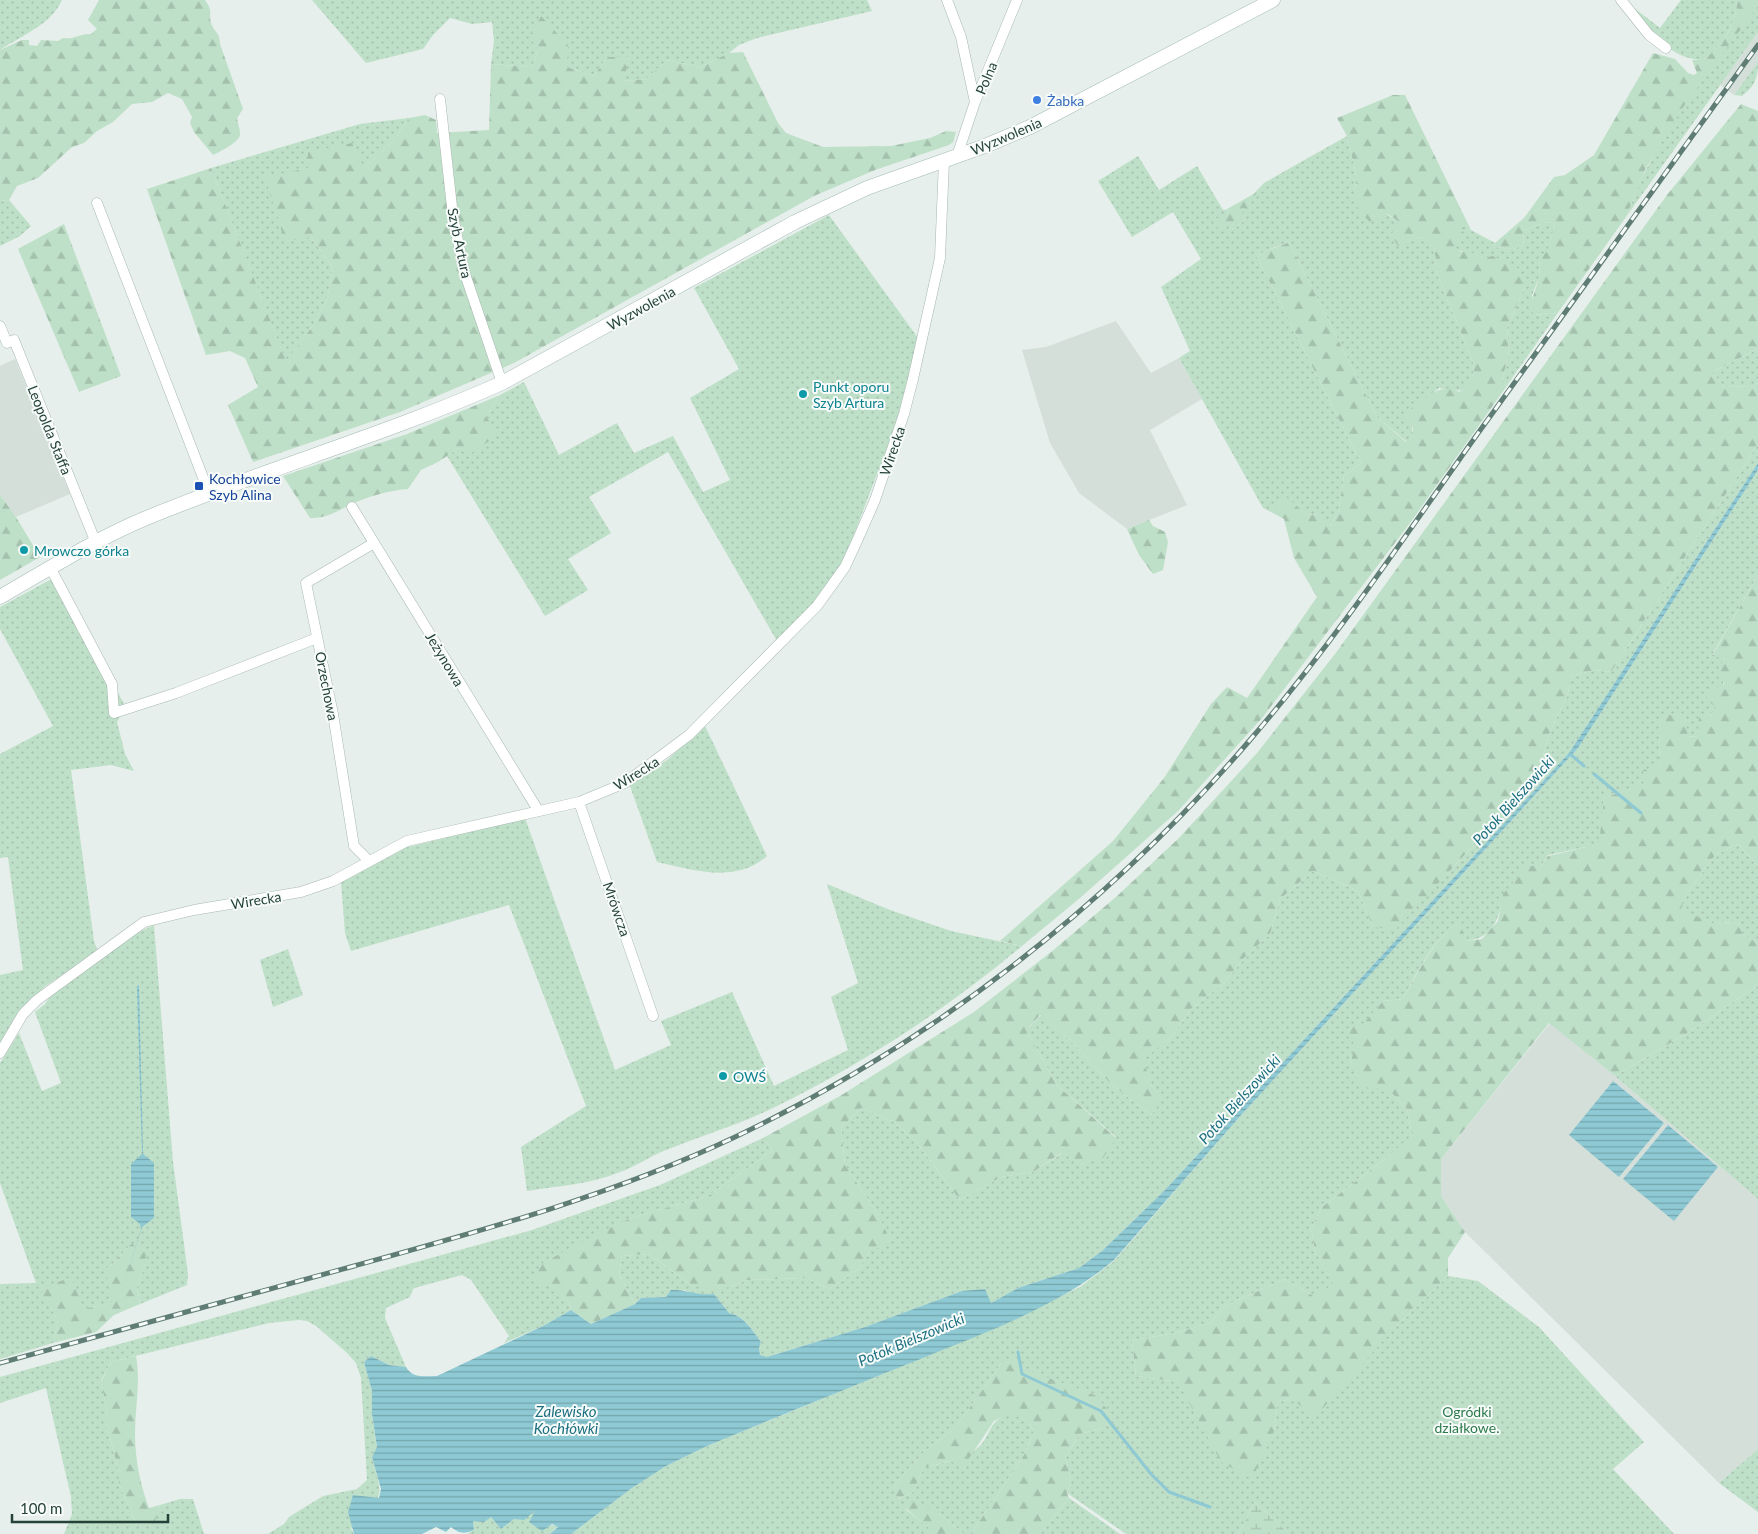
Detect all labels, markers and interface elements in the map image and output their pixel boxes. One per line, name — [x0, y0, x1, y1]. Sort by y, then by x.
street label: Polna — [972, 59, 1000, 97]
place label: Żabka — [1047, 92, 1084, 109]
marker: Żabka — [1031, 94, 1043, 106]
street label: Wyzwolenia — [968, 113, 1044, 159]
street label: Szyb Artura — [444, 206, 476, 280]
street label: Wyzwolenia — [604, 282, 678, 334]
place label: Punkt oporu Szyb Artura — [813, 378, 889, 411]
street label: Leopolda Staffa — [24, 383, 76, 477]
marker: Punkt oporu Szyb Artura — [797, 388, 809, 400]
street label: Wirecka — [876, 424, 908, 478]
place label: Kochłowice Szyb Alina — [209, 470, 281, 503]
marker: Kochłowice Szyb Alina — [193, 480, 205, 492]
place label: Mrowczo górka — [34, 542, 129, 559]
marker: Mrowczo górka — [18, 544, 30, 556]
street label: Jeżynowa — [422, 629, 468, 689]
street label: Orzechowa — [312, 650, 342, 722]
water label: Potok Bielszowicki — [1468, 751, 1558, 848]
street label: Wirecka — [610, 752, 662, 794]
street label: Mrówcza — [600, 880, 634, 938]
street label: Wirecka — [230, 888, 282, 912]
water label: Potok Bielszowicki — [1194, 1050, 1284, 1147]
place label: OWŚ — [733, 1068, 766, 1085]
marker: OWŚ — [717, 1070, 729, 1082]
water label: Potok Bielszowicki — [855, 1308, 967, 1370]
water label: Zalewisko Kochłówki — [534, 1402, 599, 1437]
park label: Ogródki działkowe. — [1435, 1403, 1499, 1436]
scale bar — [12, 1492, 169, 1524]
text: 100 m — [20, 1499, 62, 1517]

